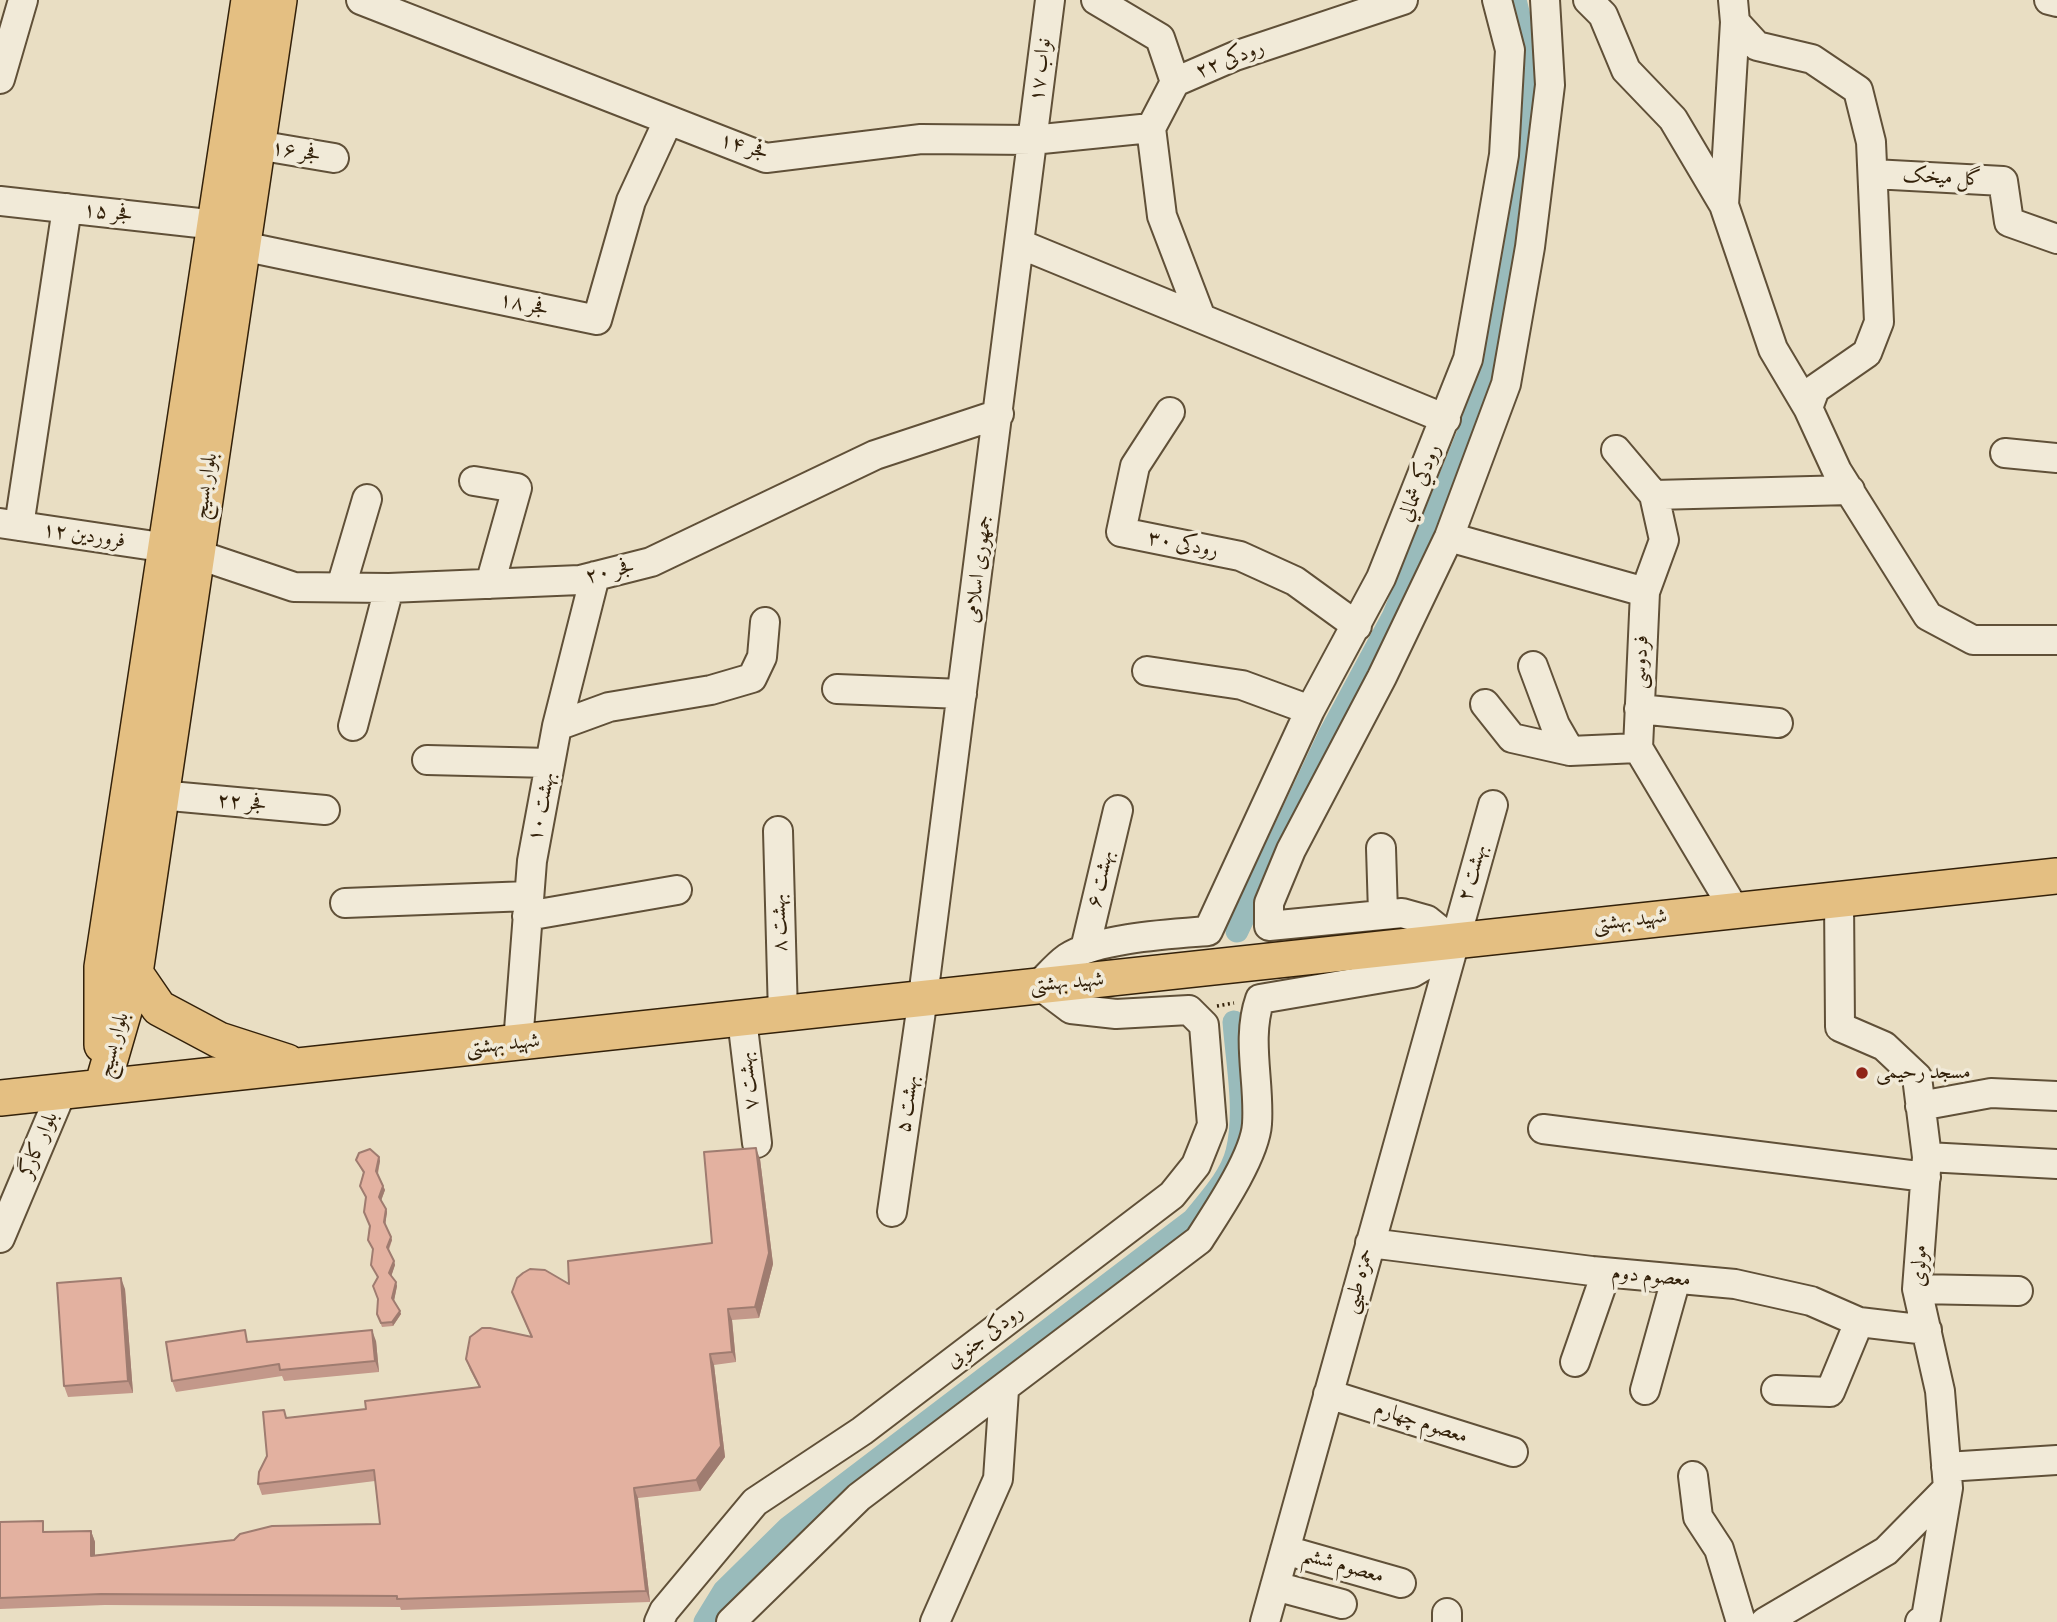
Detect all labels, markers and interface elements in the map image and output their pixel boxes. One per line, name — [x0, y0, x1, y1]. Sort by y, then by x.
street label: رودکی ۲۲ — [1192, 35, 1268, 85]
street label: نواب ۱۷ — [1025, 37, 1057, 103]
street label: فجر ۱۴ — [717, 128, 771, 166]
street label: فجر ۱۶ — [269, 136, 323, 168]
street label: گل میخک — [1902, 163, 1982, 193]
street label: فجر ۱۵ — [82, 198, 134, 228]
street label: فجر ۱۸ — [497, 288, 551, 322]
street label: رودکي شمالي — [1393, 441, 1447, 525]
street label: بلوار بسیج — [188, 451, 224, 521]
street label: جمهوری اسلامی — [960, 514, 998, 624]
street label: ۱۲ فروردین — [41, 518, 127, 554]
street label: رودکی ۳۰ — [1146, 526, 1220, 564]
street label: فجر ۲۰ — [583, 554, 637, 590]
street label: فردوسی — [1627, 634, 1655, 690]
street label: بهشت ۱۰ — [523, 770, 561, 844]
street label: فجر ۲۲ — [216, 788, 268, 818]
street label: بهشت ۲ — [1453, 842, 1493, 904]
street label: بهشت ۶ — [1082, 848, 1120, 910]
street label: بهشت ۸ — [766, 894, 794, 952]
street label: شهید بهشتی — [1592, 904, 1668, 938]
street label: شهید بهشتی — [1029, 967, 1105, 999]
street label: بلوار بسیج — [93, 1010, 135, 1080]
street label: شهید بهشتی — [465, 1029, 541, 1061]
street label: بهشت ۷ — [733, 1051, 765, 1111]
place label: مسجد رحیمی — [1876, 1060, 1971, 1086]
marker: مسجد رحیمی — [1854, 1065, 1870, 1081]
street label: بهشت ۵ — [891, 1073, 925, 1135]
street label: بلوار کارگر — [14, 1108, 64, 1182]
street label: مولوی — [1907, 1244, 1933, 1288]
street label: حمزه طیبی — [1338, 1245, 1380, 1317]
street label: معصوم دوم — [1610, 1261, 1692, 1293]
street label: رودکی جنوبی — [941, 1300, 1029, 1374]
street label: معصوم چهارم — [1371, 1396, 1471, 1450]
street label: معصوم ششم — [1299, 1542, 1387, 1590]

